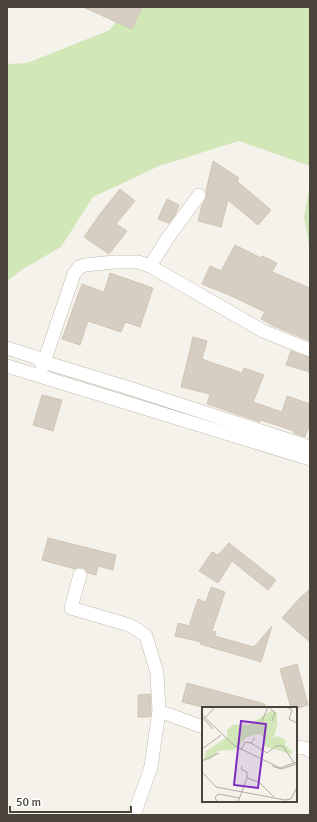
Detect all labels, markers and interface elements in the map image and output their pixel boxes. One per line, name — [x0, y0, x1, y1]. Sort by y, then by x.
inset map — [202, 707, 297, 802]
scale bar — [10, 788, 131, 814]
text: 50 m — [16, 795, 41, 810]

